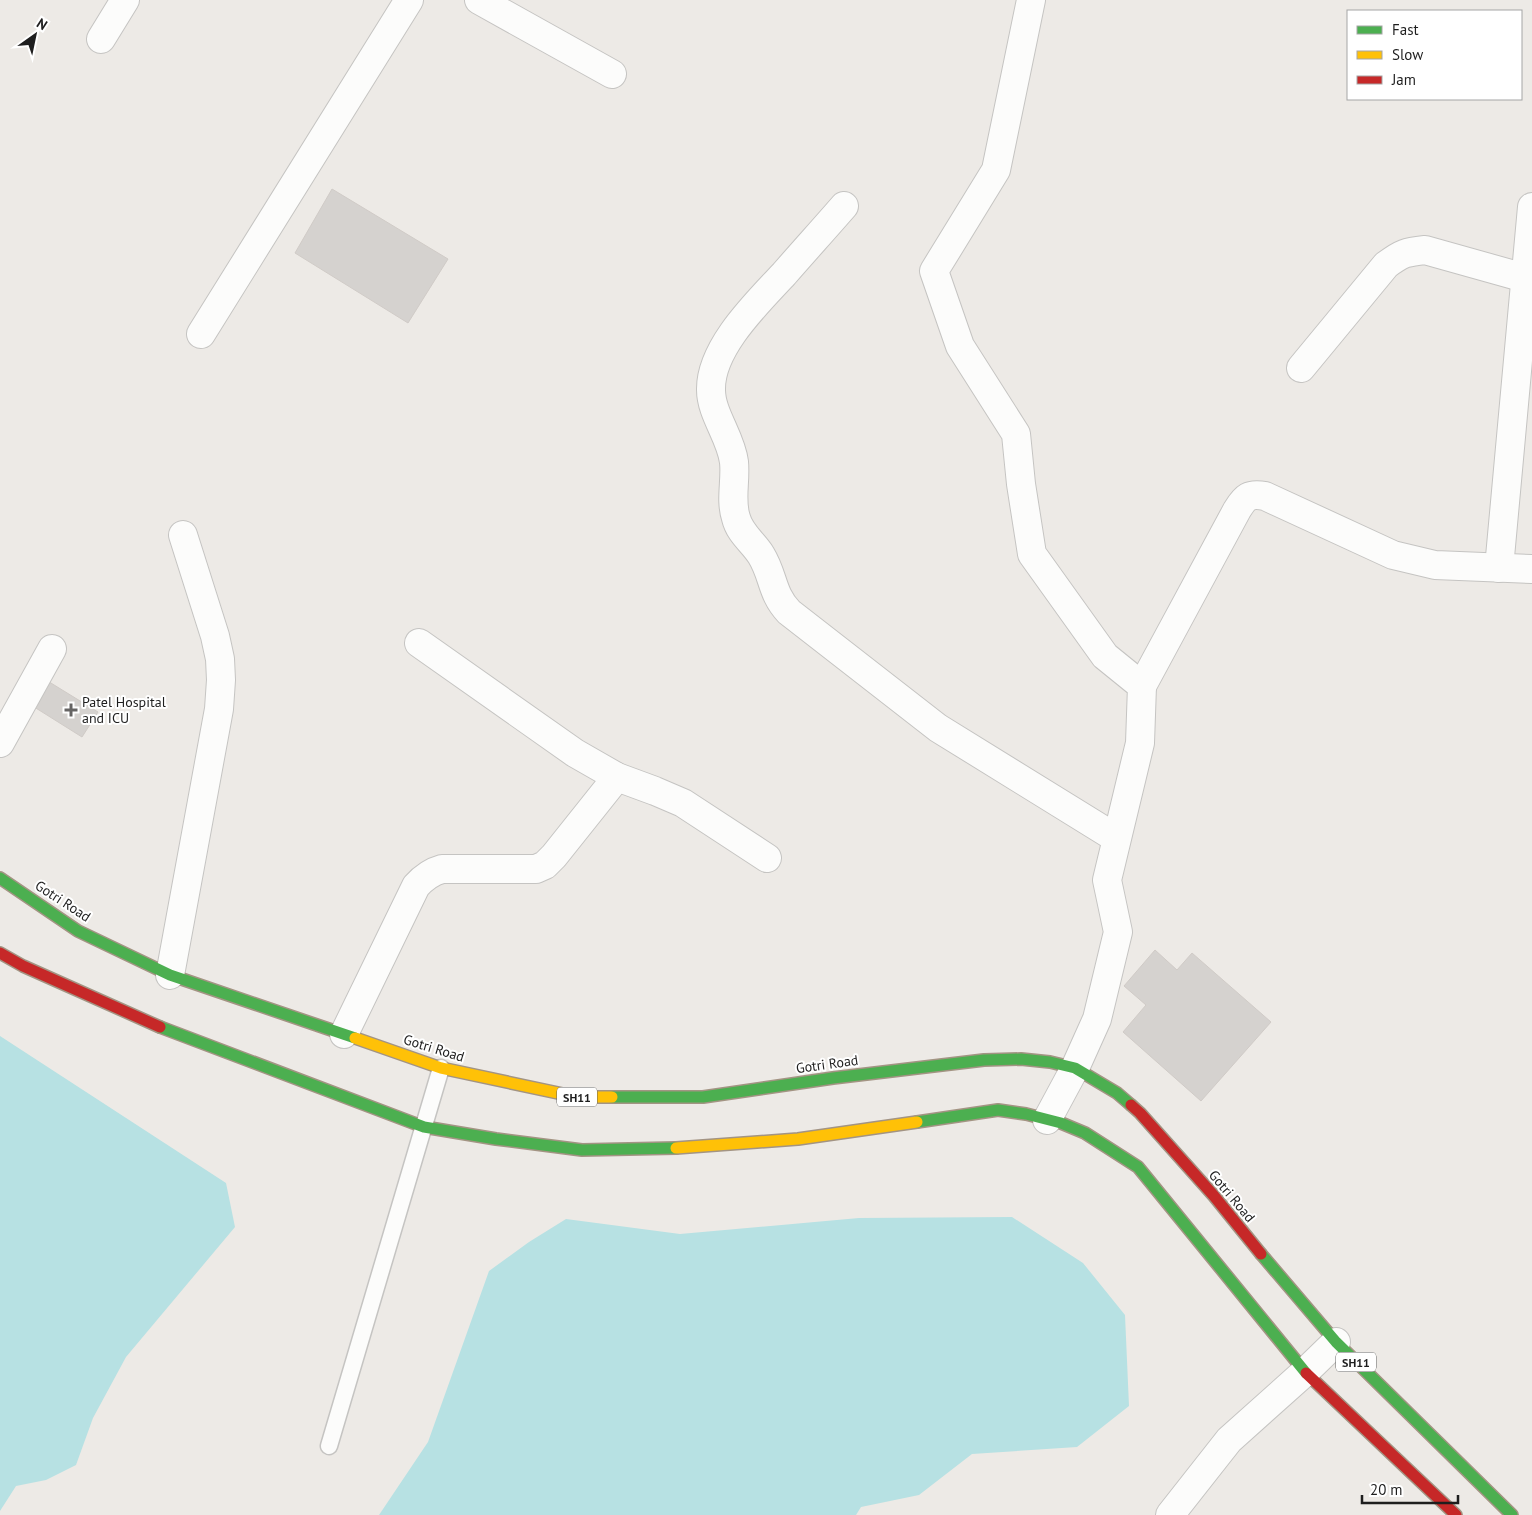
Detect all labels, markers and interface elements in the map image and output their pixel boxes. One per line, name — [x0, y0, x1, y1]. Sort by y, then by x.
north arrow — [10, 10, 60, 60]
legend — [1347, 10, 1522, 100]
text: N — [33, 14, 51, 34]
text: Fast — [1392, 20, 1419, 39]
text: Slow — [1392, 45, 1423, 64]
text: Jam — [1391, 70, 1416, 89]
place label: Patel Hospital and ICU — [82, 693, 166, 727]
marker: Patel Hospital and ICU — [64, 703, 78, 717]
street label: Gotri Road — [32, 876, 94, 926]
street label: Gotri Road — [401, 1030, 467, 1066]
street label: Gotri Road — [795, 1051, 859, 1077]
road number: SH11 — [557, 1088, 597, 1106]
street label: Gotri Road — [1205, 1166, 1259, 1226]
road number: SH11 — [1336, 1352, 1376, 1371]
scale bar — [1362, 1472, 1458, 1504]
text: 20 m — [1370, 1480, 1403, 1499]

